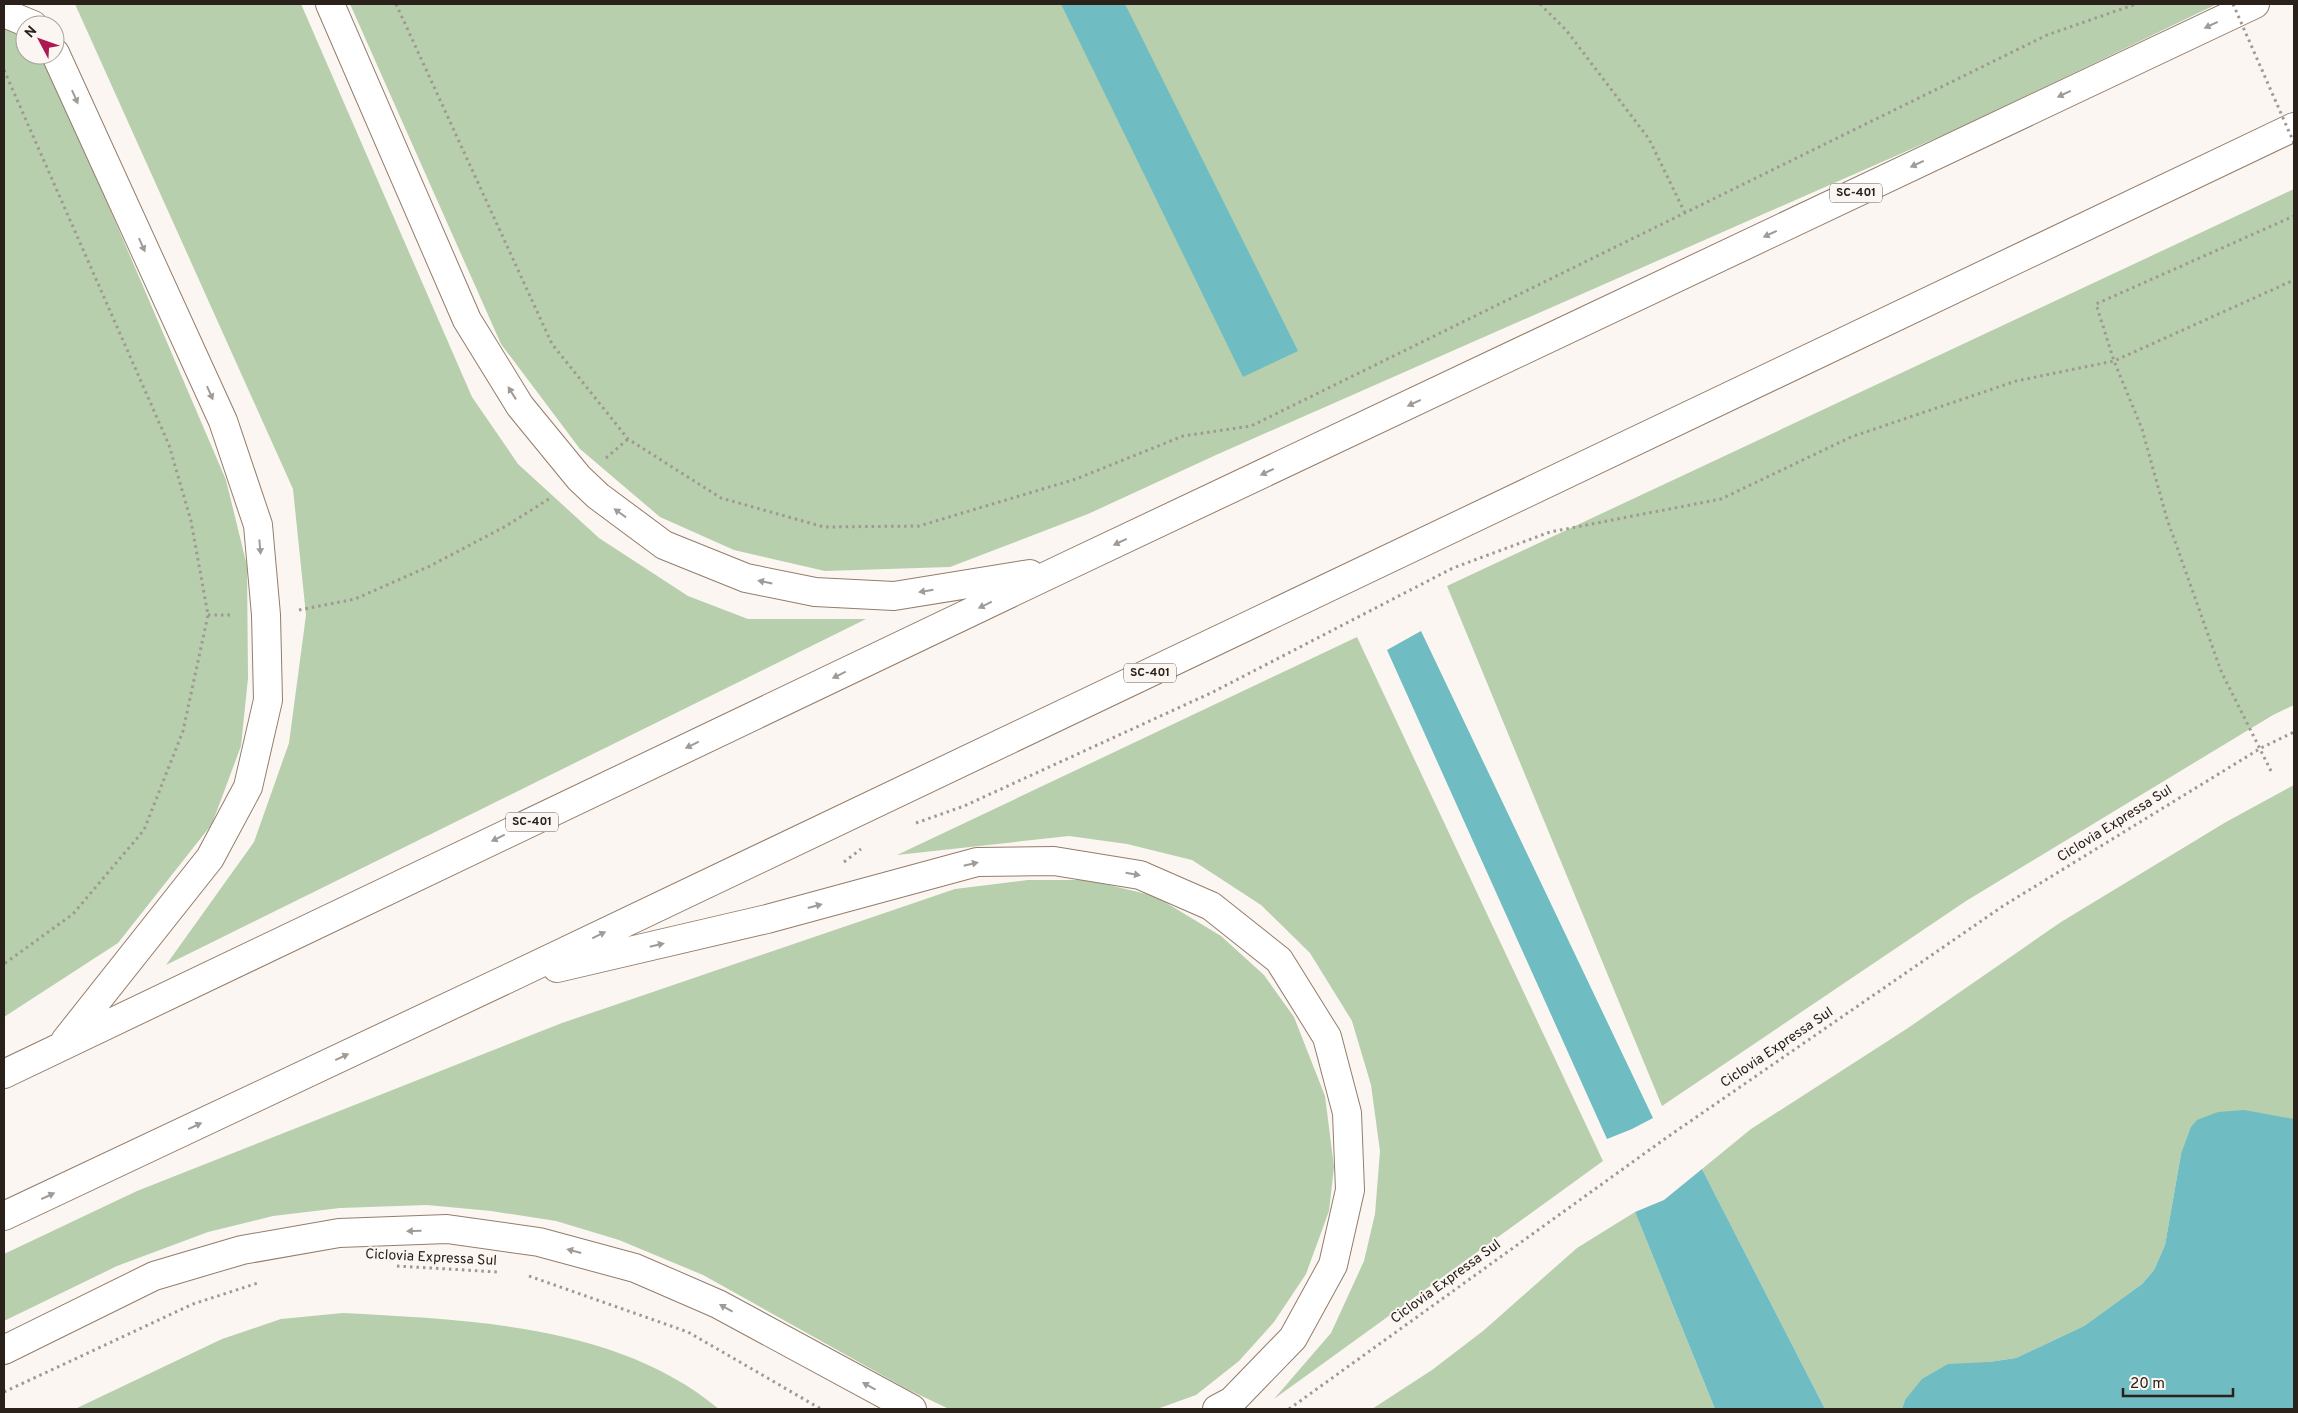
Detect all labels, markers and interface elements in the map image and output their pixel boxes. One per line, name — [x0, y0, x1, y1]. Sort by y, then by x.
north arrow — [15, 15, 65, 65]
one-way arrow — [2204, 21, 2218, 29]
text: N — [22, 23, 41, 42]
one-way arrow — [72, 90, 80, 104]
one-way arrow — [2057, 91, 2071, 99]
one-way arrow — [1910, 161, 1924, 169]
road number: SC-401 — [1830, 184, 1882, 202]
one-way arrow — [1763, 230, 1778, 238]
one-way arrow — [139, 238, 147, 252]
one-way arrow — [206, 386, 214, 400]
one-way arrow — [507, 386, 516, 399]
one-way arrow — [1407, 400, 1421, 408]
one-way arrow — [1260, 469, 1274, 477]
one-way arrow — [614, 507, 627, 518]
one-way arrow — [1113, 538, 1127, 546]
one-way arrow — [256, 539, 264, 555]
one-way arrow — [757, 577, 773, 585]
one-way arrow — [918, 587, 934, 595]
one-way arrow — [978, 602, 992, 610]
road number: SC-401 — [1124, 664, 1176, 682]
one-way arrow — [831, 671, 846, 680]
one-way arrow — [685, 742, 699, 750]
street label: Ciclovia Expressa Sul — [2055, 782, 2175, 866]
road number: SC-401 — [506, 812, 558, 832]
one-way arrow — [491, 834, 505, 842]
one-way arrow — [964, 860, 979, 868]
one-way arrow — [1125, 871, 1141, 879]
one-way arrow — [807, 902, 822, 910]
one-way arrow — [592, 931, 607, 940]
one-way arrow — [649, 941, 664, 949]
street label: Ciclovia Expressa Sul — [1718, 1004, 1836, 1092]
one-way arrow — [335, 1053, 349, 1061]
one-way arrow — [188, 1122, 202, 1130]
one-way arrow — [41, 1191, 55, 1199]
one-way arrow — [406, 1227, 422, 1235]
street label: Ciclovia Expressa Sul — [1388, 1236, 1504, 1328]
street label: Ciclovia Expressa Sul — [365, 1246, 497, 1270]
one-way arrow — [567, 1247, 582, 1255]
one-way arrow — [719, 1304, 733, 1312]
scale bar — [2123, 1366, 2233, 1398]
text: 20 m — [2130, 1375, 2165, 1394]
one-way arrow — [861, 1382, 876, 1390]

